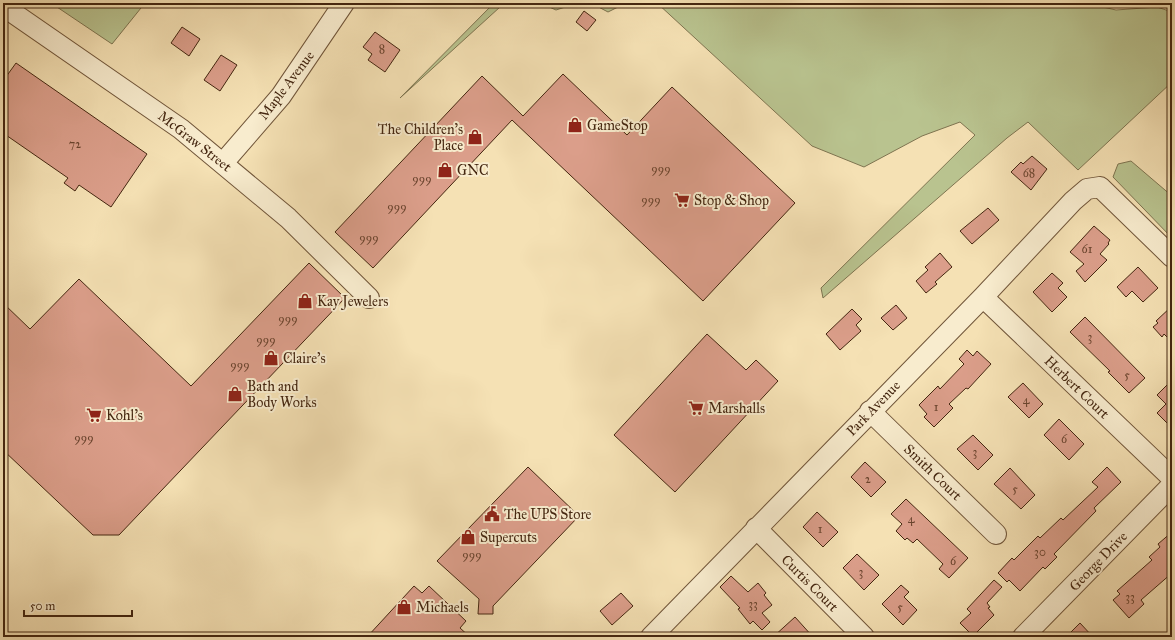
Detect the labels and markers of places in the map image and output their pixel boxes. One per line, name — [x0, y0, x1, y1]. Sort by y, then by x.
shop icon: GameStop — [566, 116, 584, 134]
place label: GameStop — [587, 117, 648, 134]
place label: The Children's Place — [378, 121, 463, 154]
shop icon: The Children's Place — [466, 128, 484, 146]
shop icon: GNC — [436, 161, 454, 179]
place label: GNC — [457, 162, 489, 179]
supermarket icon: Stop & Shop — [673, 191, 691, 209]
place label: Stop & Shop — [694, 192, 769, 209]
shop icon: Kay Jewelers — [296, 292, 314, 310]
place label: Kay Jewelers — [317, 293, 388, 311]
shop icon: Claire's — [262, 349, 280, 367]
place label: Claire's — [283, 350, 326, 367]
place label: Bath and Body Works — [247, 378, 317, 411]
shop icon: Bath and Body Works — [226, 385, 244, 403]
supermarket icon: Marshalls — [687, 399, 705, 417]
place label: Marshalls — [708, 400, 765, 417]
supermarket icon: Kohl's — [85, 406, 103, 424]
place label: Kohl's — [106, 407, 143, 424]
public building icon: The UPS Store — [483, 505, 501, 523]
place label: The UPS Store — [504, 506, 592, 523]
shop icon: Supercuts — [459, 528, 477, 546]
place label: Supercuts — [480, 529, 537, 546]
shop icon: Michaels — [395, 598, 413, 616]
place label: Michaels — [416, 599, 469, 616]

